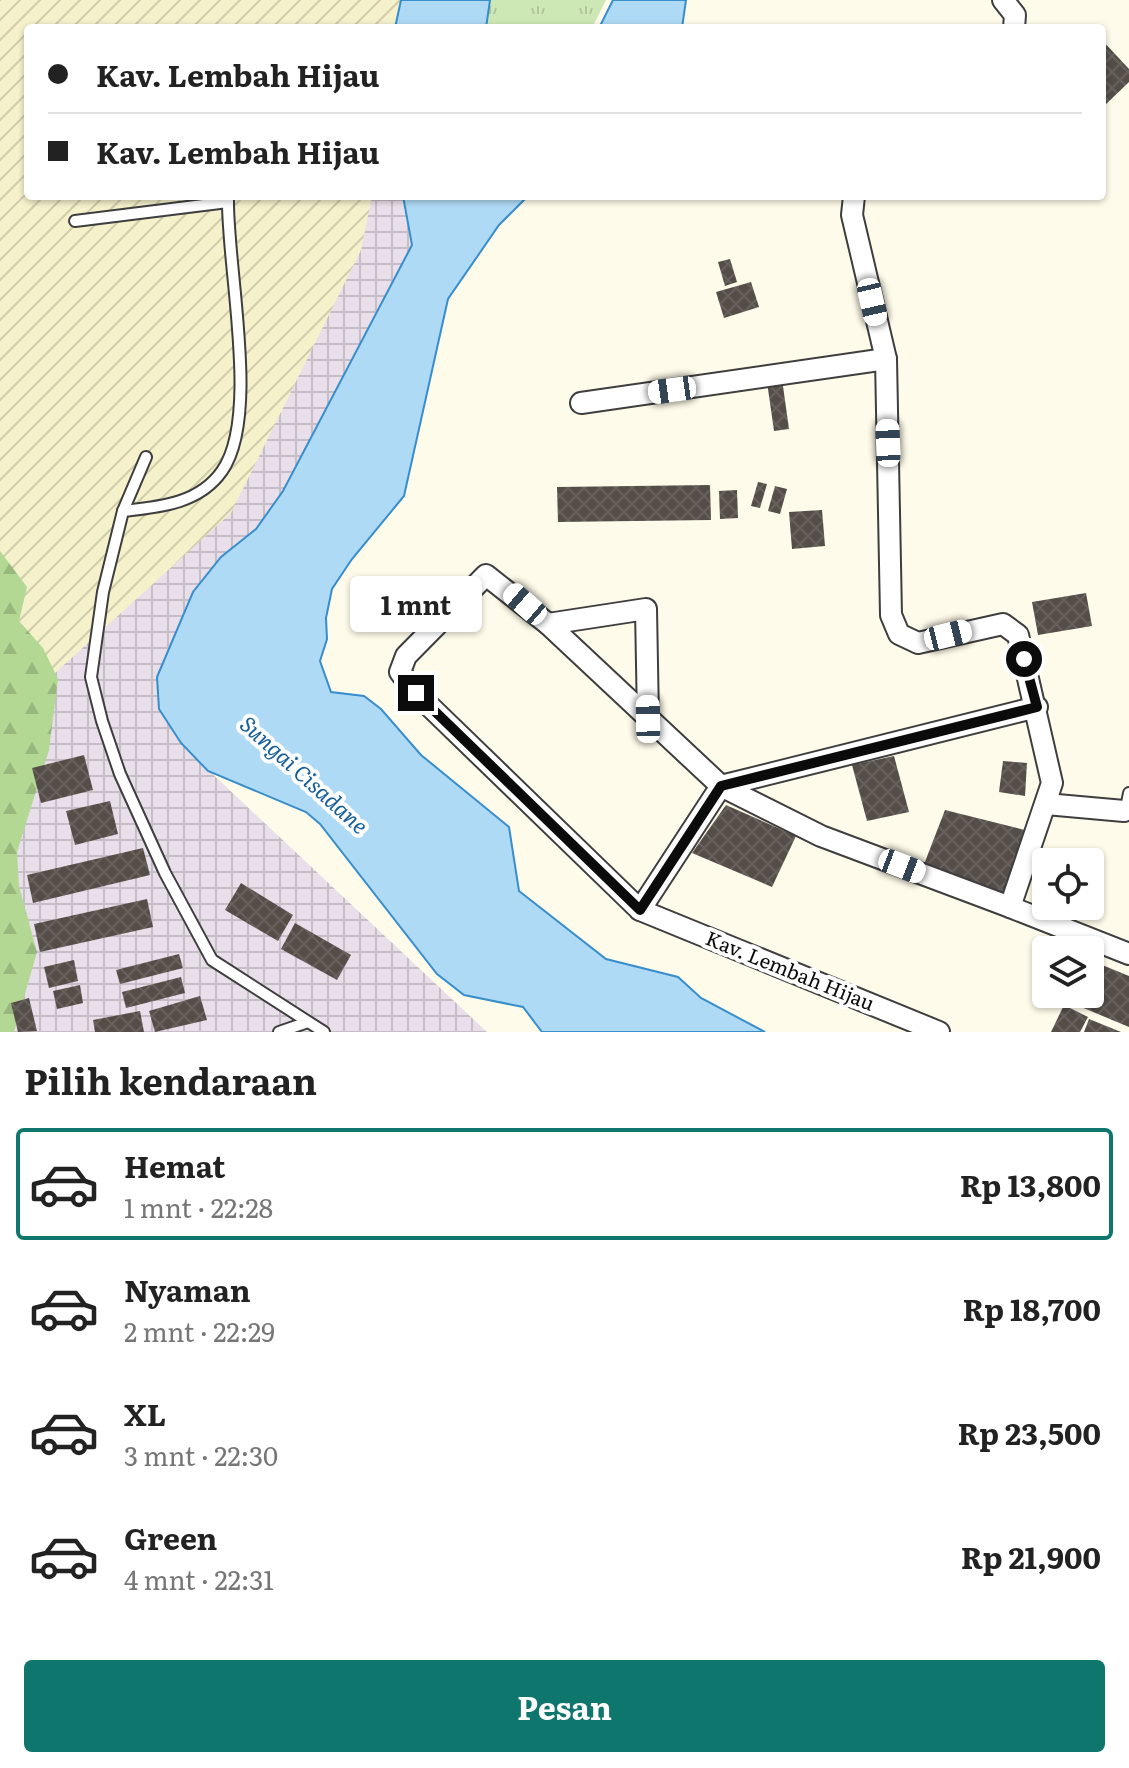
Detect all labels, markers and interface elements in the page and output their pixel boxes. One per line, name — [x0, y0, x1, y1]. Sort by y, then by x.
text: Kav. Lembah Hijau — [96, 52, 380, 96]
text: Kav. Lembah Hijau — [96, 129, 380, 173]
car — [855, 276, 889, 328]
car — [647, 375, 697, 405]
car — [875, 419, 901, 467]
callout: 1 mnt — [350, 577, 482, 633]
car — [499, 579, 551, 629]
text: 1 mnt — [381, 584, 451, 623]
car — [922, 618, 974, 652]
route start — [1006, 641, 1042, 677]
route end — [398, 675, 434, 711]
car — [636, 695, 660, 743]
water label: Sungai Cisadane — [233, 707, 377, 841]
car — [875, 846, 929, 886]
map controls — [1032, 848, 1104, 1008]
button: locate — [1032, 848, 1104, 920]
street label: Kav. Lembah Hijau — [702, 922, 880, 1017]
button: layers — [1032, 936, 1104, 1008]
text: Pilih kendaraan — [24, 1053, 317, 1106]
text: Hemat — [124, 1143, 225, 1187]
icon: car — [28, 1148, 100, 1220]
text: Rp 13,800 — [960, 1162, 1101, 1206]
text: 1 mnt · 22:28 — [124, 1187, 273, 1226]
text: Nyaman — [124, 1267, 251, 1311]
icon: car — [28, 1272, 100, 1344]
text: Rp 18,700 — [963, 1286, 1101, 1330]
text: 2 mnt · 22:29 — [124, 1311, 275, 1350]
text: XL — [124, 1391, 166, 1435]
icon: car — [28, 1396, 100, 1468]
text: Rp 23,500 — [957, 1410, 1101, 1454]
text: 3 mnt · 22:30 — [124, 1435, 278, 1474]
text: Green — [124, 1515, 217, 1559]
icon: car — [28, 1520, 100, 1592]
text: Rp 21,900 — [961, 1534, 1101, 1578]
text: 4 mnt · 22:31 — [124, 1559, 274, 1598]
button: Pesan — [24, 1660, 1105, 1752]

